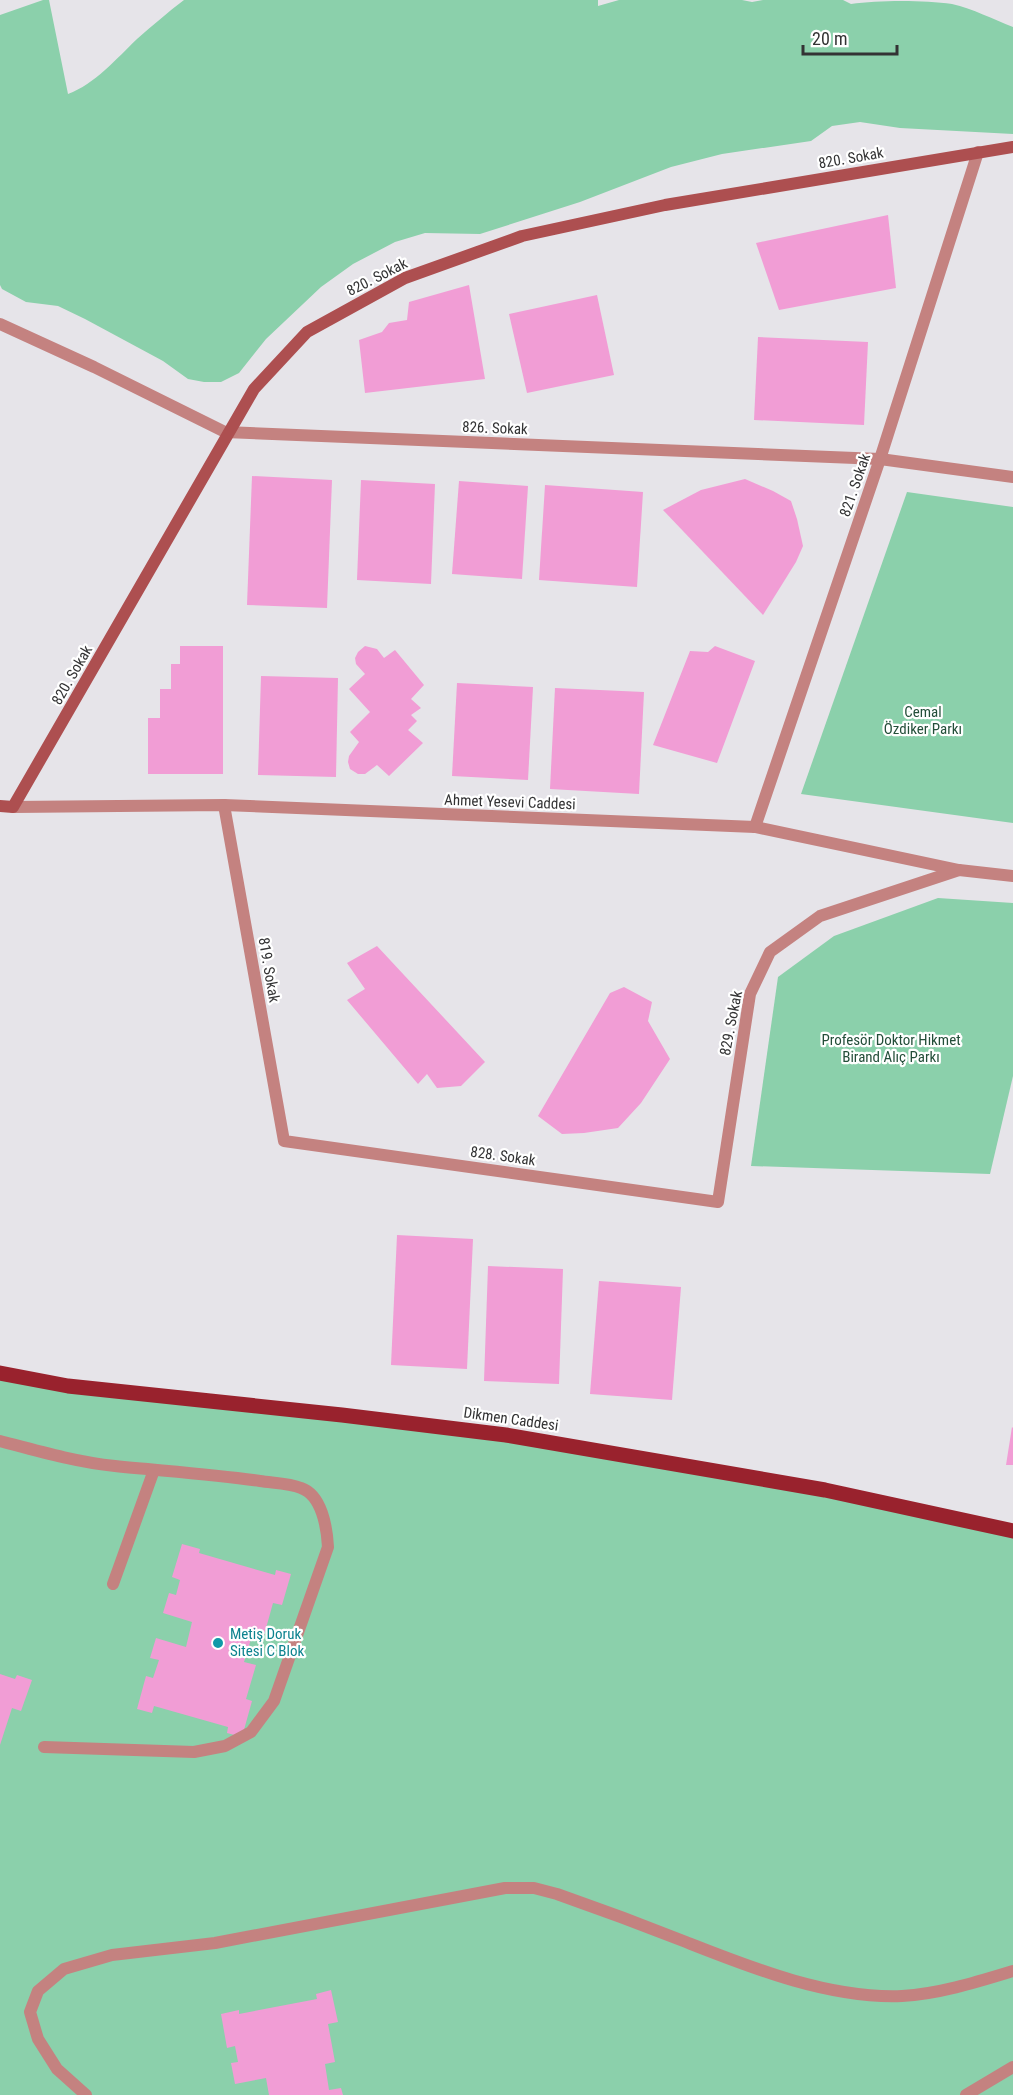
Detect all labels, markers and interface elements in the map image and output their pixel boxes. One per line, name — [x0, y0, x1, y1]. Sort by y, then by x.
scale bar — [803, 18, 898, 56]
text: 20 m — [812, 28, 847, 49]
street label: 820. Sokak — [817, 143, 885, 173]
street label: 820. Sokak — [344, 254, 411, 300]
street label: 826. Sokak — [462, 418, 528, 438]
street label: 821. Sokak — [836, 451, 874, 519]
street label: 820. Sokak — [48, 642, 96, 708]
park label: Cemal Özdiker Parkı — [884, 703, 962, 738]
street label: Ahmet Yesevi Caddesi — [444, 791, 576, 813]
street label: 819. Sokak — [254, 936, 284, 1004]
street label: 829. Sokak — [716, 989, 746, 1057]
park label: Profesör Doktor Hikmet Birand Alıç Parkı — [821, 1031, 961, 1066]
street label: 828. Sokak — [469, 1143, 537, 1170]
street label: Dikmen Caddesi — [462, 1403, 560, 1435]
place label: Metiş Doruk Sitesi C Blok — [230, 1625, 305, 1660]
marker: Metiş Doruk Sitesi C Blok — [211, 1636, 225, 1650]

